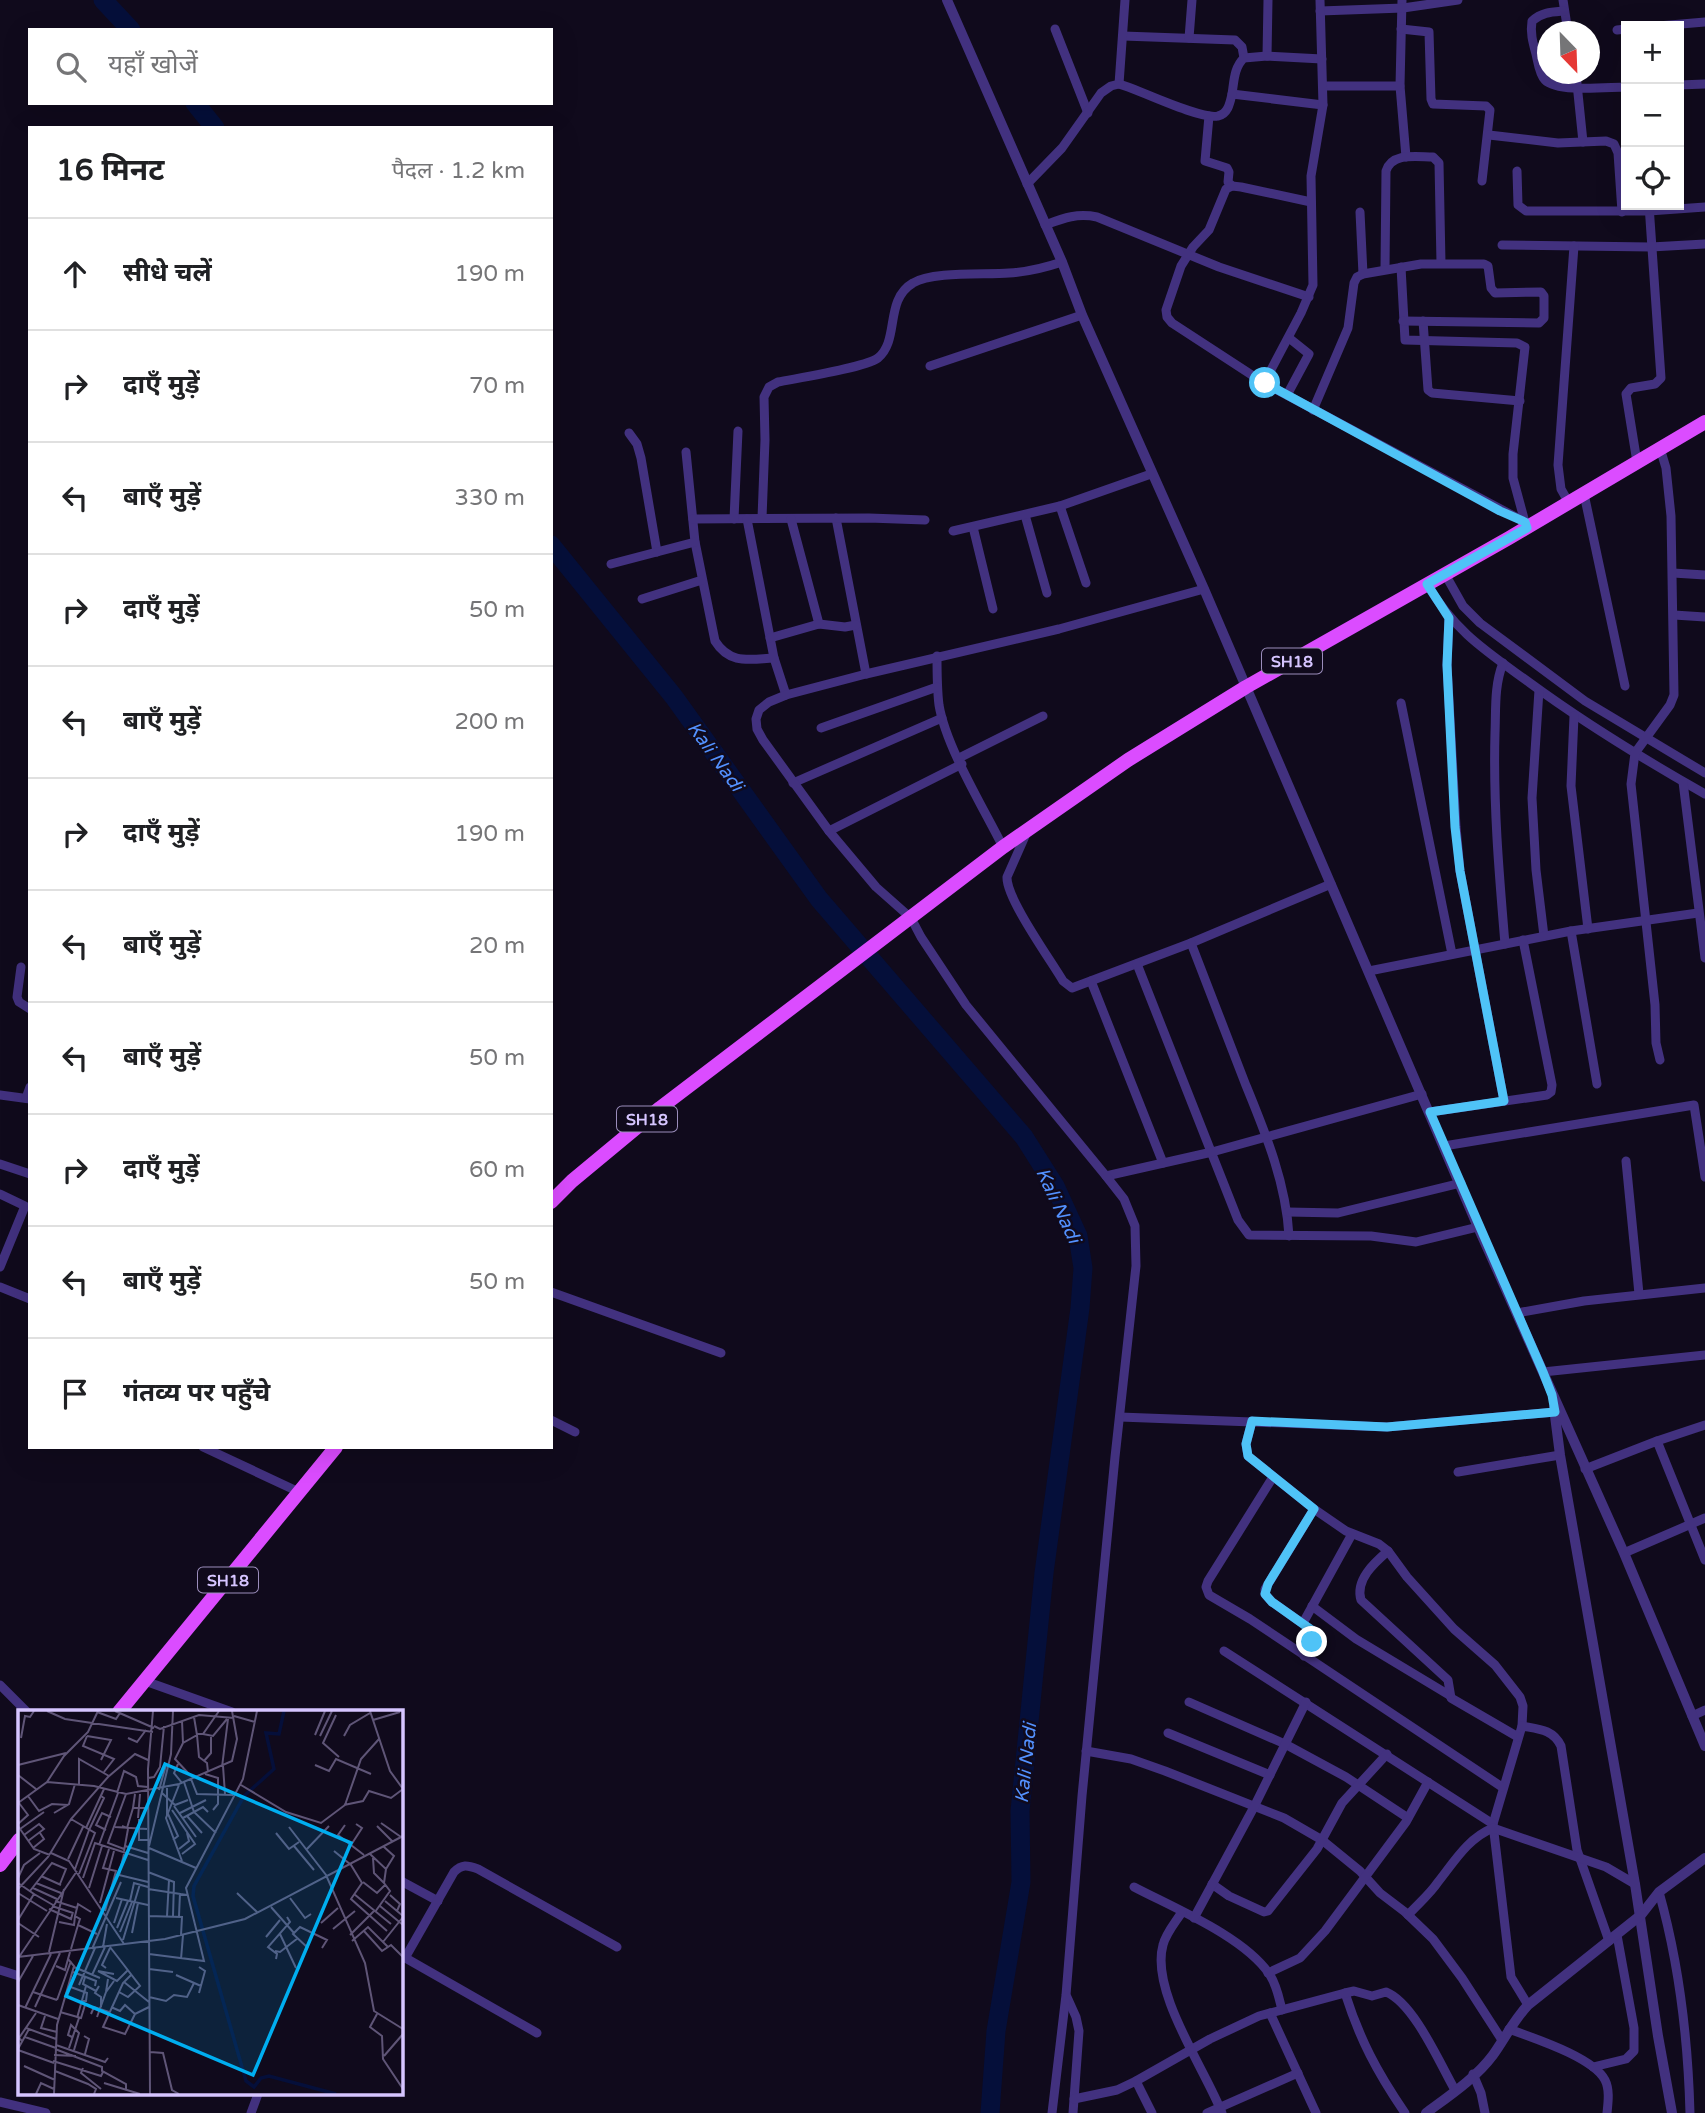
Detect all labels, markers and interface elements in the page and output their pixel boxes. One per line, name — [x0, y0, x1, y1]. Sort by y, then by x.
north arrow — [1537, 21, 1600, 84]
map controls — [1621, 21, 1684, 210]
button: + — [1621, 21, 1684, 84]
search box — [28, 28, 553, 105]
icon: search — [52, 48, 90, 86]
text: यहाँ खोजें — [108, 49, 198, 80]
button: − — [1621, 84, 1684, 147]
button: locate — [1621, 147, 1684, 210]
text: 16 मिनट — [56, 152, 164, 189]
text: पैदल · 1.2 km — [392, 157, 525, 185]
icon: ahead — [56, 255, 94, 293]
text: सीधे चलें — [123, 257, 212, 288]
text: 190 m — [455, 260, 525, 288]
icon: right — [56, 367, 94, 405]
route start — [1249, 367, 1280, 398]
text: दाएँ मुड़ें — [123, 369, 200, 400]
text: 70 m — [469, 372, 525, 400]
icon: left — [56, 479, 94, 517]
text: बाएँ मुड़ें — [123, 481, 201, 512]
text: 330 m — [455, 484, 525, 512]
icon: right — [56, 591, 94, 629]
text: दाएँ मुड़ें — [123, 593, 200, 624]
text: 50 m — [469, 596, 525, 624]
road number: SH18 — [1262, 648, 1322, 674]
icon: left — [56, 703, 94, 741]
text: बाएँ मुड़ें — [123, 705, 201, 736]
text: 200 m — [455, 708, 525, 736]
water label: Kali Nadi — [683, 718, 749, 797]
icon: right — [56, 815, 94, 853]
text: दाएँ मुड़ें — [123, 817, 200, 848]
text: 190 m — [455, 820, 525, 848]
icon: left — [56, 927, 94, 965]
text: बाएँ मुड़ें — [123, 929, 201, 960]
text: 20 m — [469, 932, 525, 960]
icon: left — [56, 1039, 94, 1077]
text: बाएँ मुड़ें — [123, 1041, 201, 1072]
text: 50 m — [469, 1044, 525, 1072]
road number: SH18 — [617, 1106, 677, 1132]
icon: right — [56, 1151, 94, 1189]
text: दाएँ मुड़ें — [123, 1153, 200, 1184]
text: 60 m — [469, 1156, 525, 1184]
water label: Kali Nadi — [1031, 1164, 1086, 1249]
icon: left — [56, 1263, 94, 1301]
text: बाएँ मुड़ें — [123, 1265, 201, 1296]
text: 50 m — [469, 1268, 525, 1296]
icon: arrive — [56, 1375, 94, 1413]
text: गंतव्य पर पहुँचे — [123, 1377, 270, 1408]
road number: SH18 — [198, 1568, 258, 1592]
route end — [1296, 1626, 1327, 1657]
inset map — [18, 1710, 402, 2096]
water label: Kali Nadi — [1011, 1720, 1041, 1804]

